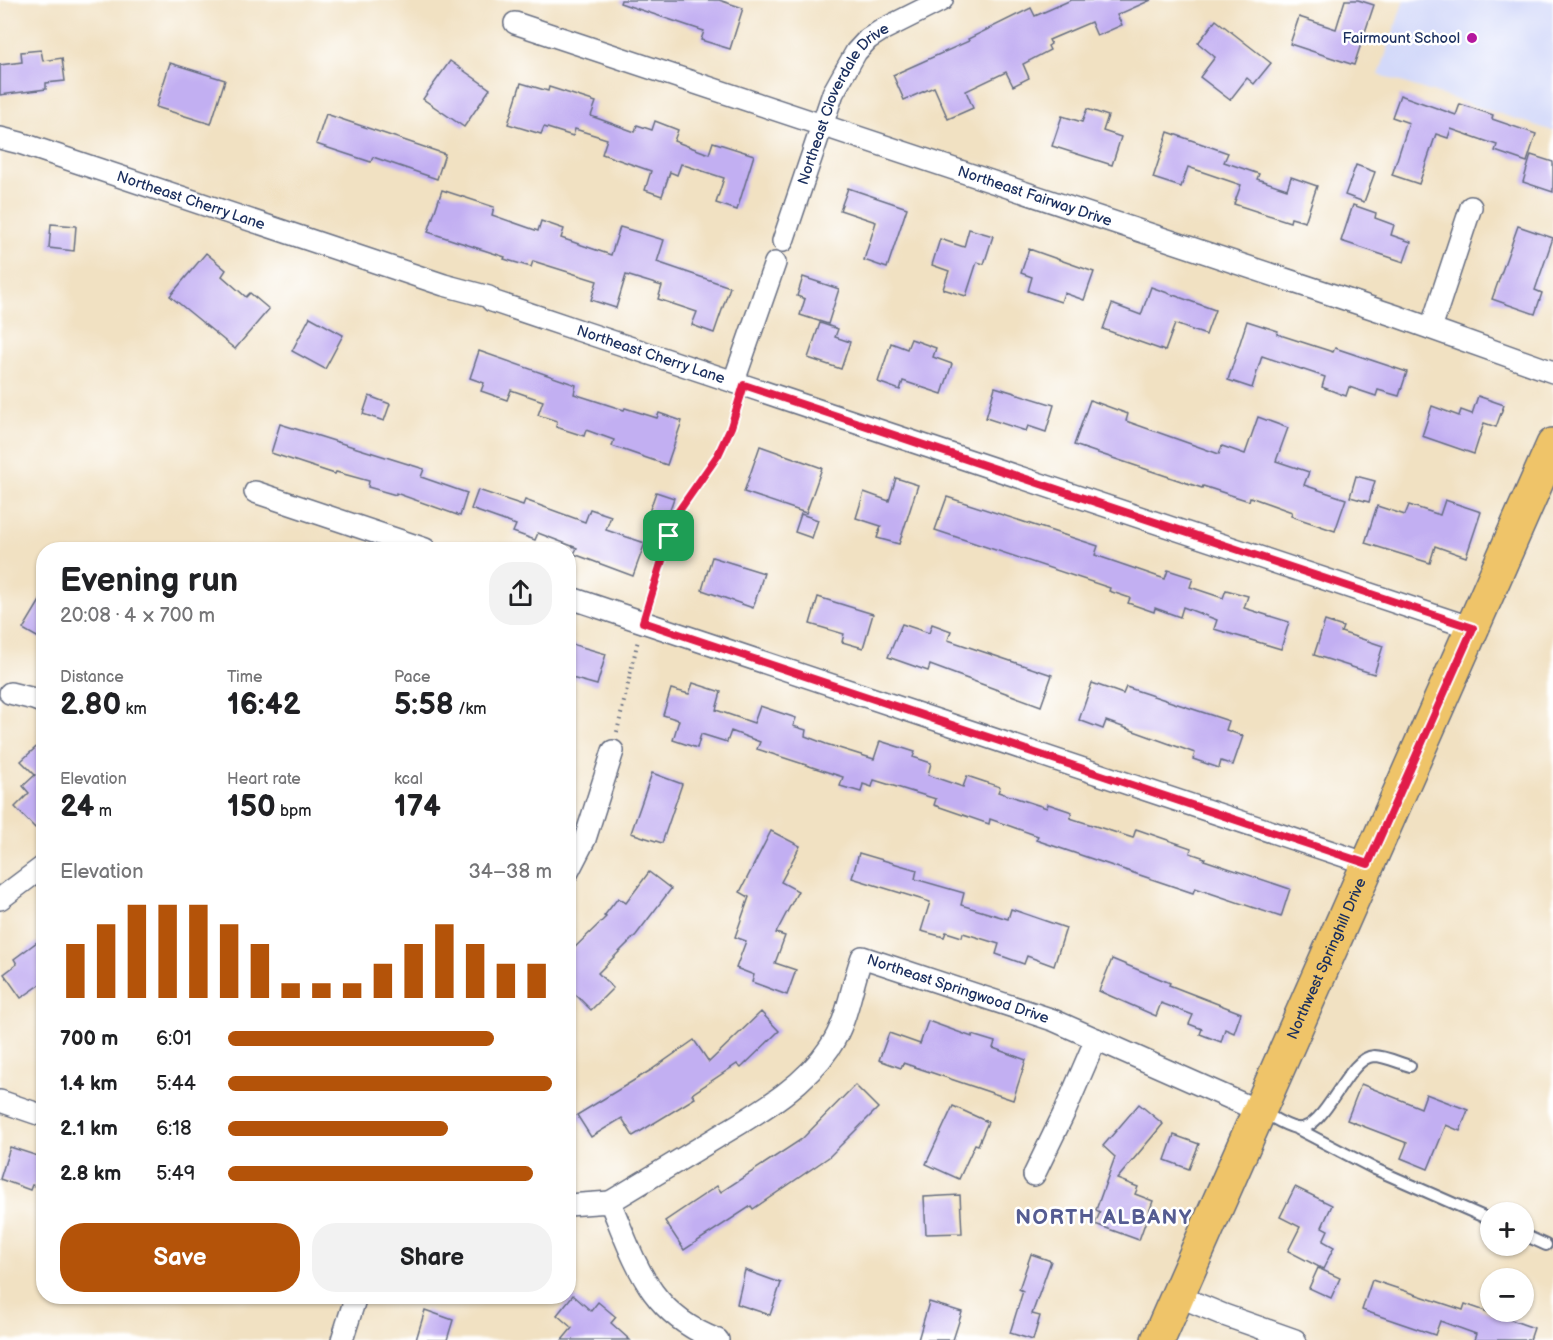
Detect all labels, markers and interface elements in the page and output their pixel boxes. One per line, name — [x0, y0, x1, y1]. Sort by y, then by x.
street label: Northeast Cloverdale Drive — [794, 19, 892, 187]
place label: Fairmount School — [1342, 29, 1460, 48]
marker: Fairmount School — [1465, 31, 1479, 45]
street label: Northeast Fairway Drive — [955, 162, 1115, 231]
street label: Northeast Cherry Lane — [114, 167, 268, 234]
street label: Northeast Cherry Lane — [574, 321, 728, 388]
pin — [643, 510, 694, 561]
icon: arrive — [652, 519, 685, 552]
text: Evening run — [60, 561, 238, 601]
button: share — [489, 562, 552, 625]
text: 20:08 · 4 × 700 m — [60, 604, 215, 628]
text: Distance — [60, 668, 124, 687]
text: Time — [227, 668, 262, 687]
text: Pace — [394, 668, 430, 687]
text: 2.80 — [60, 687, 121, 723]
text: 16:42 — [227, 687, 301, 723]
text: 5:58 — [394, 687, 454, 723]
text: km — [121, 700, 147, 719]
text: /km — [454, 700, 486, 719]
text: Elevation — [60, 770, 127, 789]
text: Heart rate — [227, 770, 301, 789]
text: kcal — [394, 770, 423, 789]
text: 24 — [60, 789, 94, 825]
text: 150 — [227, 789, 276, 825]
text: 174 — [394, 789, 441, 825]
text: m — [94, 802, 112, 821]
text: bpm — [276, 802, 311, 821]
text: Elevation — [60, 860, 143, 884]
text: 34–38 m — [468, 860, 552, 884]
street label: Northwest Springhill Drive — [1283, 875, 1371, 1042]
street label: Northeast Springwood Drive — [865, 950, 1051, 1028]
text: 700 m — [60, 1027, 118, 1051]
text: 6:01 — [156, 1027, 192, 1051]
text: 1.4 km — [60, 1072, 118, 1096]
text: 5:44 — [156, 1072, 196, 1096]
text: 2.1 km — [60, 1117, 118, 1141]
text: 6:18 — [156, 1117, 192, 1141]
text: 2.8 km — [60, 1162, 121, 1186]
text: 5:49 — [156, 1162, 195, 1186]
map controls — [1480, 1202, 1534, 1322]
button: + — [1480, 1202, 1534, 1256]
district label: NORTH ALBANY — [1015, 1205, 1193, 1230]
button: Save — [60, 1223, 300, 1292]
button: Share — [312, 1223, 552, 1292]
button: − — [1480, 1268, 1534, 1322]

